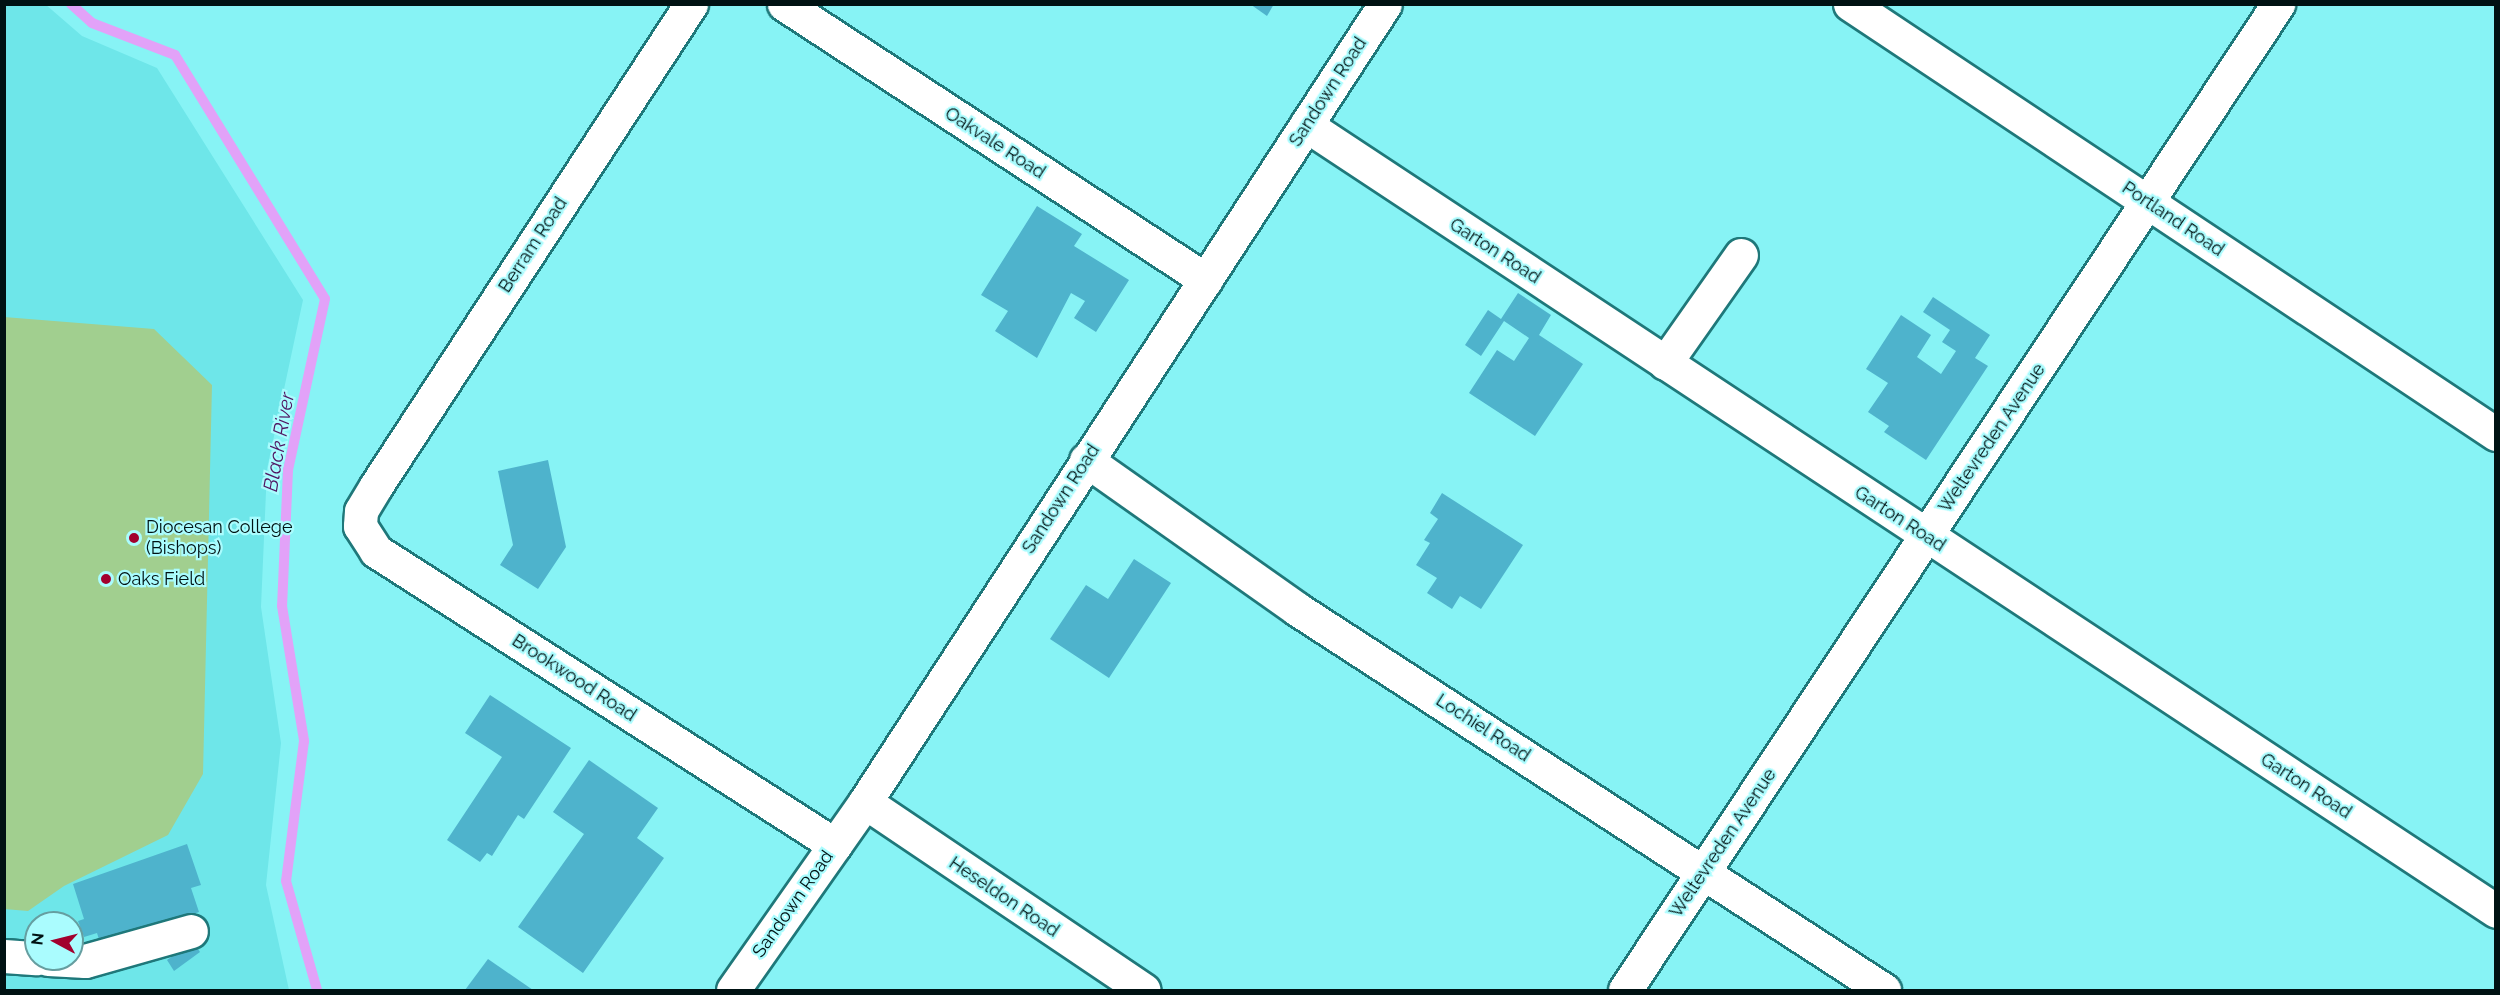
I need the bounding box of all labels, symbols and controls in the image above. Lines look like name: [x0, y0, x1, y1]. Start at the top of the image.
street label: Sandown Road: [1285, 33, 1371, 151]
street label: Oakvale Road: [941, 103, 1049, 183]
street label: Portland Road: [2118, 177, 2228, 261]
street label: Berram Road: [494, 193, 572, 297]
street label: Garton Road: [1446, 214, 1544, 288]
street label: Weltevreden Avenue: [1934, 359, 2050, 517]
water label: Black River: [258, 391, 300, 493]
street label: Sandown Road: [1018, 440, 1104, 558]
street label: Garton Road: [1851, 482, 1949, 556]
place label: Diocesan College (Bishops): [146, 517, 293, 560]
marker: Diocesan College (Bishops): [127, 531, 141, 545]
place label: Oaks Field: [118, 568, 205, 590]
marker: Oaks Field: [99, 572, 113, 586]
street label: Brookwood Road: [508, 630, 640, 726]
street label: Lochiel Road: [1432, 689, 1534, 767]
street label: Garton Road: [2257, 749, 2355, 823]
street label: Weltevreden Avenue: [1665, 764, 1781, 922]
street label: Sandown Road: [748, 846, 838, 962]
street label: Heseldon Road: [945, 852, 1063, 942]
north arrow: [24, 911, 84, 971]
text: N: [27, 932, 48, 946]

